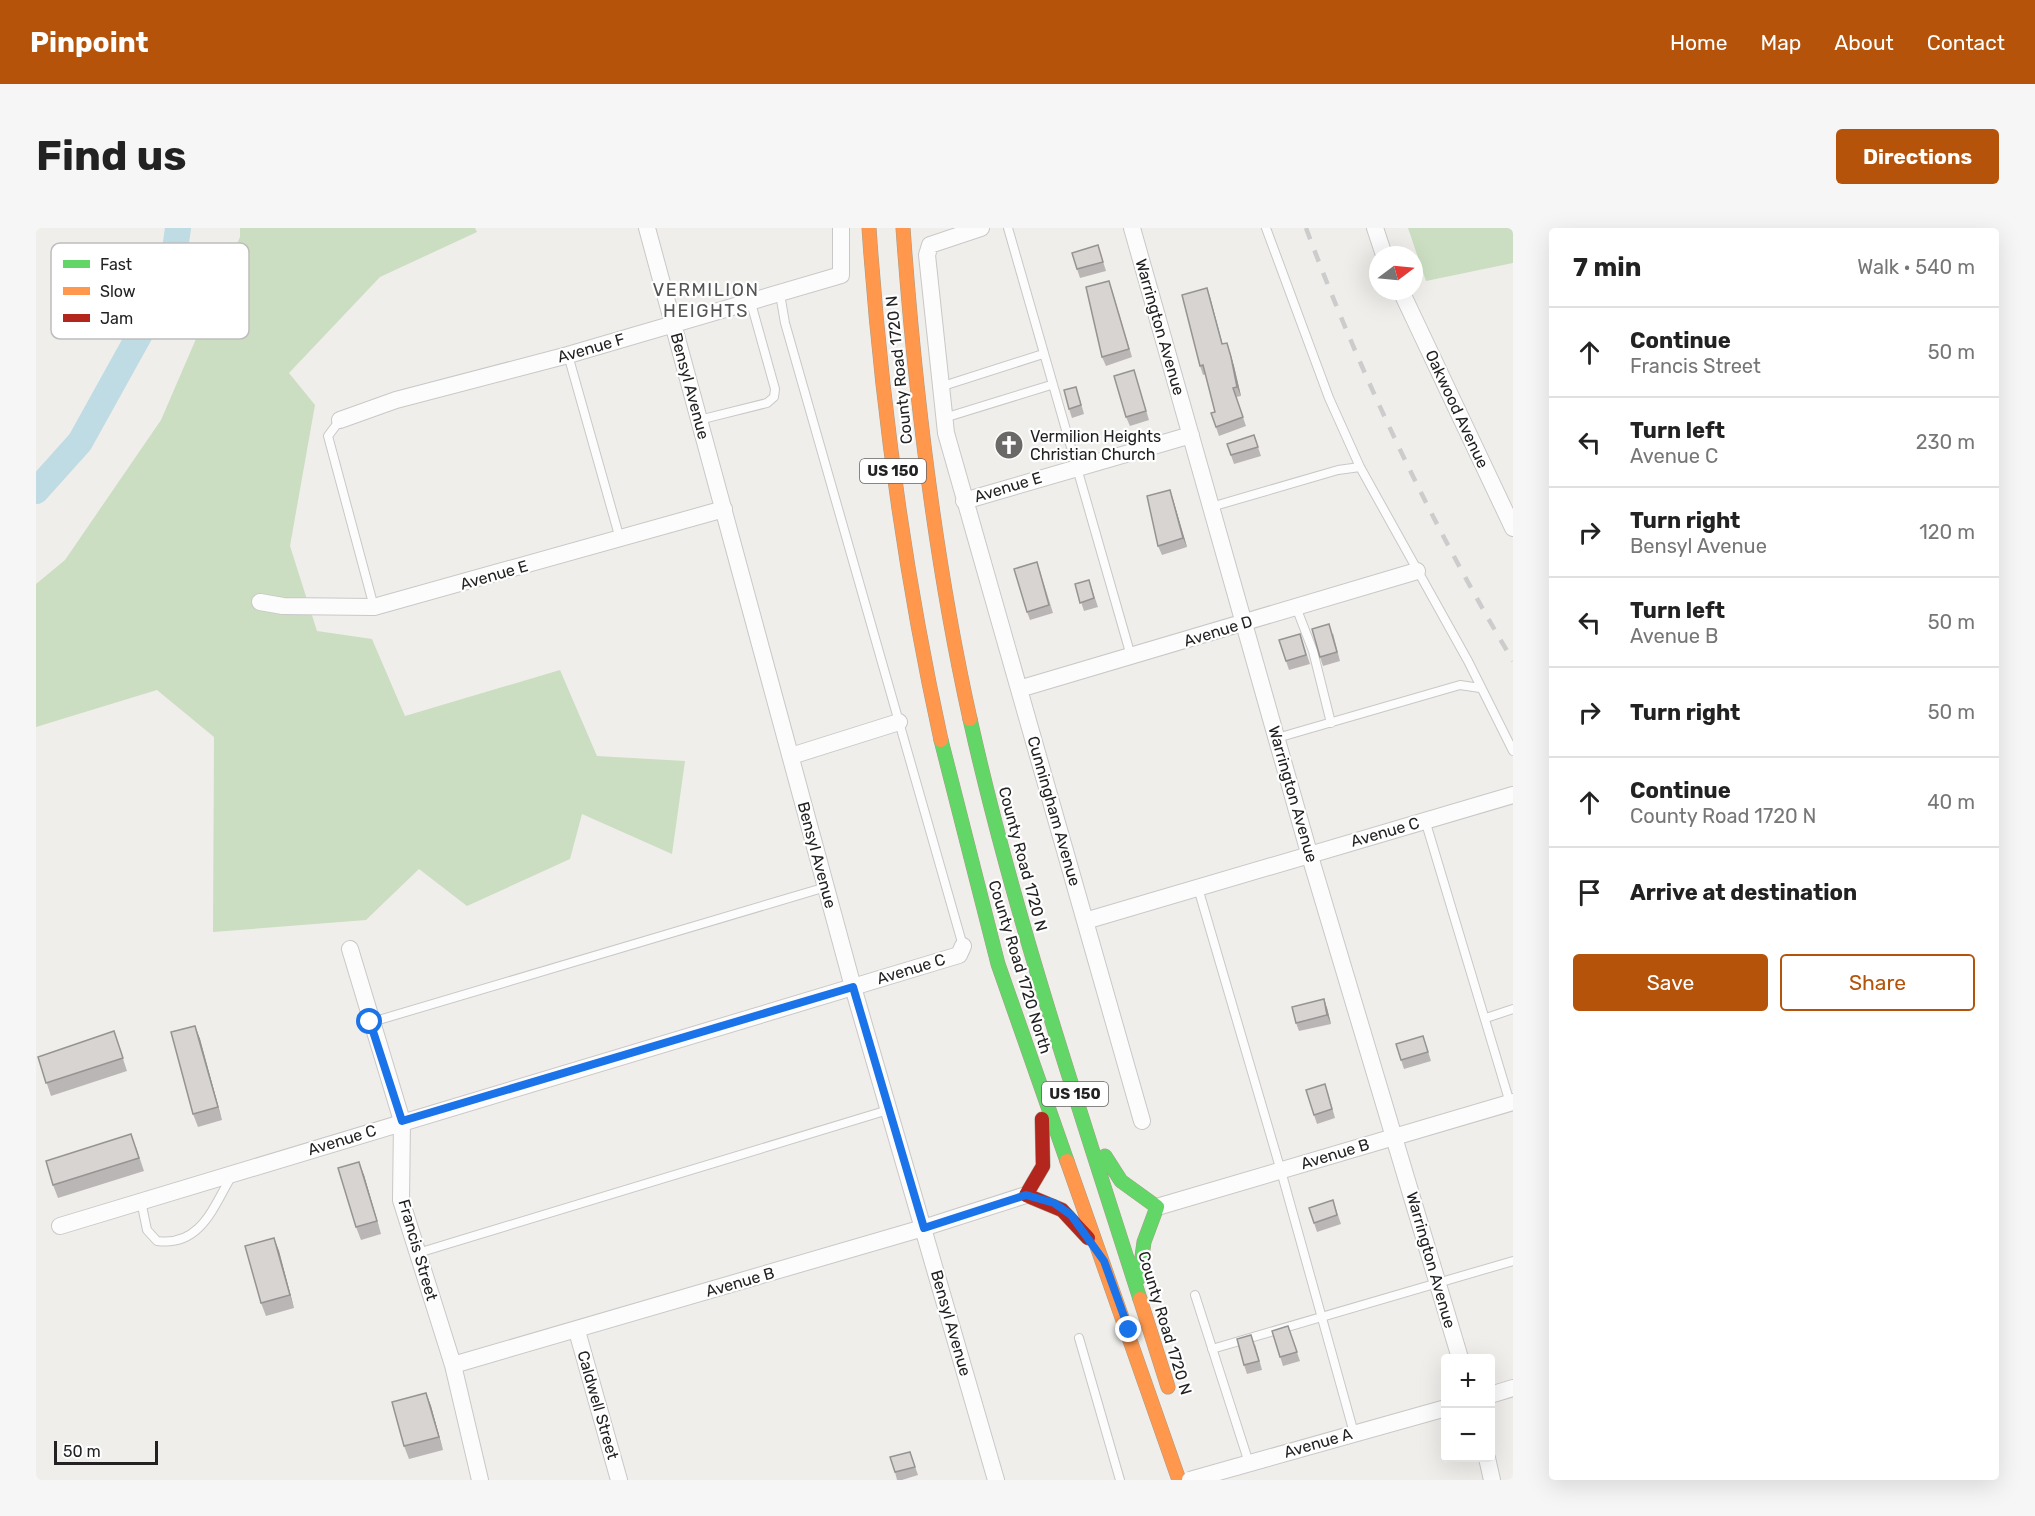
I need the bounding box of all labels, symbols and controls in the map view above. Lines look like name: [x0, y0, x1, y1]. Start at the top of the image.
text: Pinpoint: [30, 26, 149, 59]
text: Home: [1670, 30, 1727, 55]
text: Map: [1760, 30, 1801, 55]
text: About: [1834, 30, 1894, 55]
text: Contact: [1927, 30, 2005, 55]
button: Directions: [1836, 129, 1999, 184]
text: Find us: [36, 131, 187, 181]
legend: [51, 243, 249, 339]
north arrow: [1369, 246, 1423, 300]
text: 7 min: [1573, 252, 1641, 283]
text: Fast: [100, 255, 132, 274]
text: Walk · 540 m: [1857, 255, 1975, 279]
street label: Warrington Avenue: [1131, 256, 1189, 398]
district label: VERMILION HEIGHTS: [653, 279, 759, 322]
text: Slow: [100, 282, 136, 301]
street label: County Road 1720 N: [882, 295, 916, 445]
text: Jam: [100, 309, 133, 328]
text: Continue: [1630, 327, 1731, 354]
street label: Avenue F: [555, 329, 627, 367]
street label: Bensyl Avenue: [667, 331, 713, 441]
icon: ahead: [1573, 336, 1606, 369]
text: 50 m: [1928, 340, 1975, 364]
street label: Oakwood Avenue: [1421, 347, 1493, 471]
text: Francis Street: [1630, 354, 1761, 378]
text: Turn left: [1630, 417, 1725, 444]
icon: left: [1573, 426, 1606, 459]
place label: Vermilion Heights Christian Church: [1030, 427, 1161, 464]
church icon: Vermilion Heights Christian Church: [993, 429, 1025, 461]
text: 230 m: [1916, 430, 1975, 454]
text: Avenue C: [1630, 444, 1718, 468]
road number: US 150: [860, 459, 926, 483]
street label: Avenue E: [972, 468, 1044, 506]
text: Turn right: [1630, 507, 1740, 534]
icon: right: [1573, 516, 1606, 549]
text: 120 m: [1919, 520, 1975, 544]
text: Bensyl Avenue: [1630, 534, 1767, 558]
street label: Avenue E: [458, 556, 530, 594]
text: Turn left: [1630, 597, 1725, 624]
icon: left: [1573, 606, 1606, 639]
text: 50 m: [1928, 610, 1975, 634]
street label: Avenue D: [1181, 612, 1255, 650]
text: Avenue B: [1630, 624, 1718, 648]
icon: right: [1573, 696, 1606, 729]
text: Turn right: [1630, 699, 1740, 726]
text: 50 m: [1928, 700, 1975, 724]
street label: Warrington Avenue: [1264, 723, 1322, 865]
street label: Cunningham Avenue: [1023, 734, 1085, 888]
text: Continue: [1630, 777, 1731, 804]
street label: County Road 1720 N: [995, 785, 1051, 933]
icon: ahead: [1573, 786, 1606, 819]
text: 40 m: [1927, 790, 1975, 814]
street label: Bensyl Avenue: [794, 800, 840, 910]
text: County Road 1720 N: [1630, 804, 1816, 828]
street label: Avenue C: [1348, 813, 1422, 851]
icon: arrive: [1573, 876, 1606, 909]
street label: County Road 1720 North: [985, 878, 1055, 1056]
text: Arrive at destination: [1630, 879, 1857, 906]
street label: Avenue C: [874, 950, 948, 988]
button: Save: [1573, 954, 1768, 1011]
button: Share: [1780, 954, 1975, 1011]
route start: [356, 1008, 382, 1034]
road number: US 150: [1042, 1082, 1108, 1106]
street label: Avenue C: [305, 1121, 379, 1159]
street label: Avenue B: [1298, 1135, 1372, 1173]
street label: Warrington Avenue: [1402, 1189, 1460, 1331]
street label: Francis Street: [394, 1197, 442, 1303]
street label: County Road 1720 N: [1134, 1249, 1196, 1397]
street label: Avenue B: [703, 1263, 777, 1301]
street label: Bensyl Avenue: [927, 1268, 975, 1378]
route end: [1115, 1316, 1141, 1342]
street label: Caldwell Street: [573, 1348, 623, 1462]
map controls: [1441, 1354, 1495, 1462]
button: +: [1441, 1354, 1495, 1408]
button: −: [1441, 1408, 1495, 1462]
street label: Avenue A: [1282, 1424, 1355, 1462]
scale bar: [54, 1438, 158, 1466]
text: 50 m: [63, 1442, 101, 1461]

